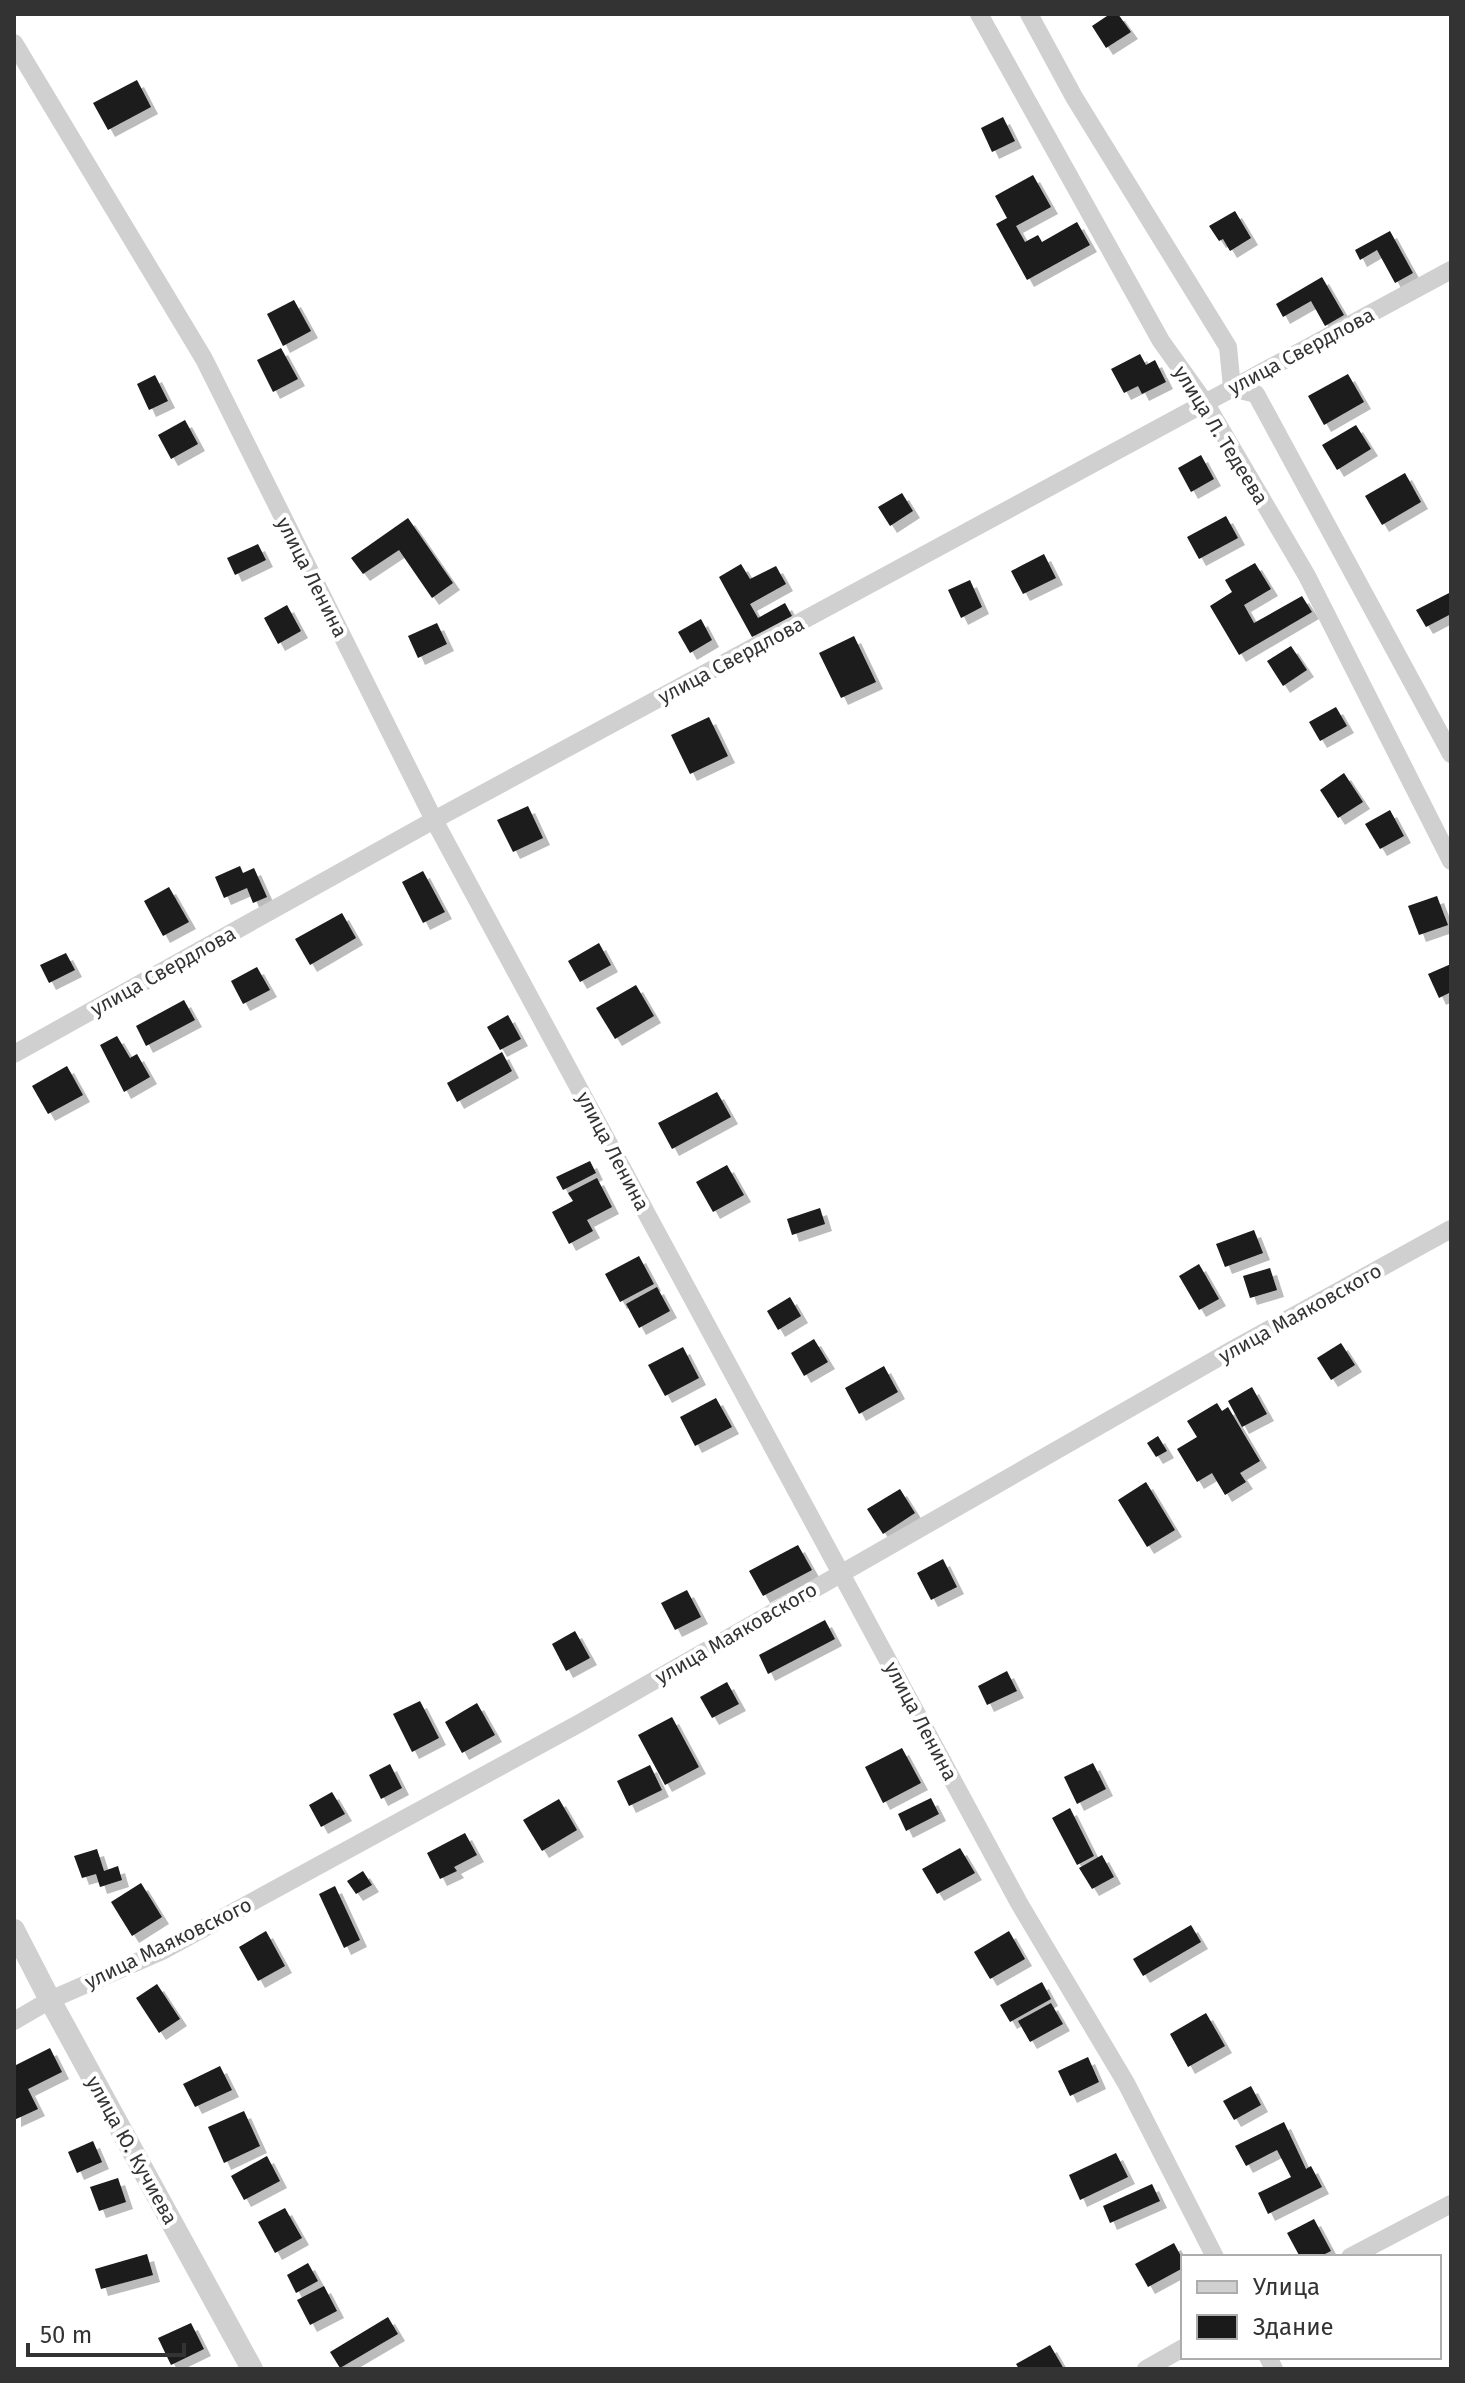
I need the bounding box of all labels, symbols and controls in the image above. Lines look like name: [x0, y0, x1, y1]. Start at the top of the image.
street label: улица Свердлова: [1224, 302, 1378, 400]
street label: улица Л. Тедеева: [1169, 361, 1273, 509]
street label: улица Ленина: [271, 513, 353, 641]
street label: улица Свердлова: [654, 611, 808, 709]
street label: улица Свердлова: [86, 921, 240, 1021]
street label: улица Ленина: [571, 1087, 655, 1215]
street label: улица Маяковского: [1214, 1258, 1386, 1368]
street label: улица Маяковского: [651, 1577, 821, 1689]
street label: улица Ленина: [879, 1657, 963, 1785]
street label: улица Маяковского: [81, 1892, 255, 1994]
street label: улица Ю. Кучиева: [81, 2072, 183, 2228]
legend: [1181, 2255, 1441, 2359]
text: Улица: [1253, 2273, 1320, 2301]
scale bar: [28, 2307, 184, 2357]
text: Здание: [1253, 2313, 1334, 2341]
text: 50 m: [40, 2321, 92, 2349]

